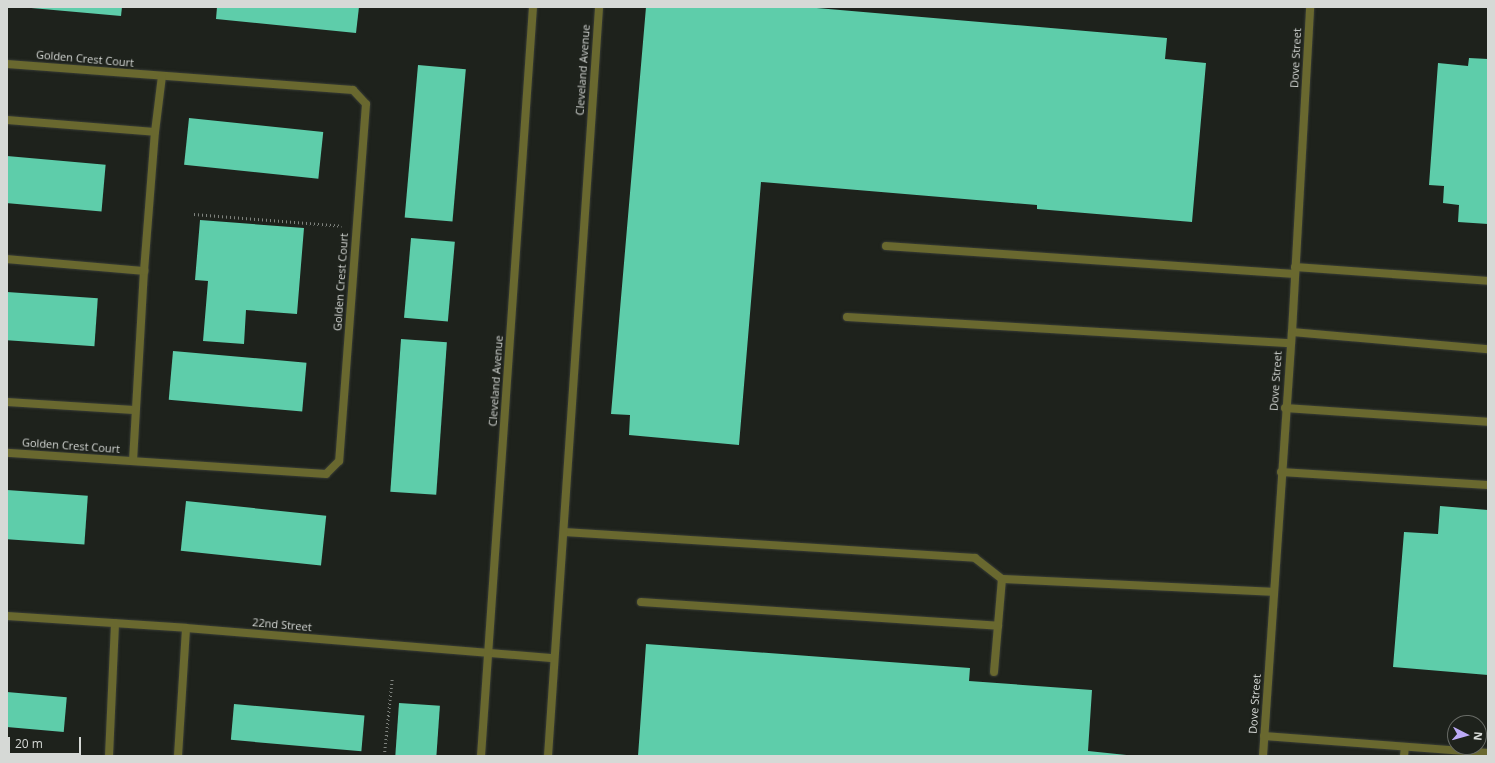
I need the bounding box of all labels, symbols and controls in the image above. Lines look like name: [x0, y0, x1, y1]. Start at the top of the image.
street label: Cleveland Avenue: [573, 24, 593, 116]
street label: Dove Street: [1288, 28, 1304, 88]
street label: Golden Crest Court: [35, 48, 135, 70]
street label: Golden Crest Court: [331, 233, 351, 331]
street label: Cleveland Avenue: [486, 335, 506, 427]
street label: Dove Street: [1267, 351, 1285, 411]
street label: Golden Crest Court: [22, 436, 120, 456]
street label: 22nd Street: [252, 616, 312, 634]
street label: Dove Street: [1246, 674, 1264, 734]
north arrow: [1447, 715, 1487, 755]
scale bar: [10, 729, 83, 755]
text: N: [1471, 731, 1486, 741]
text: 20 m: [15, 735, 43, 752]

